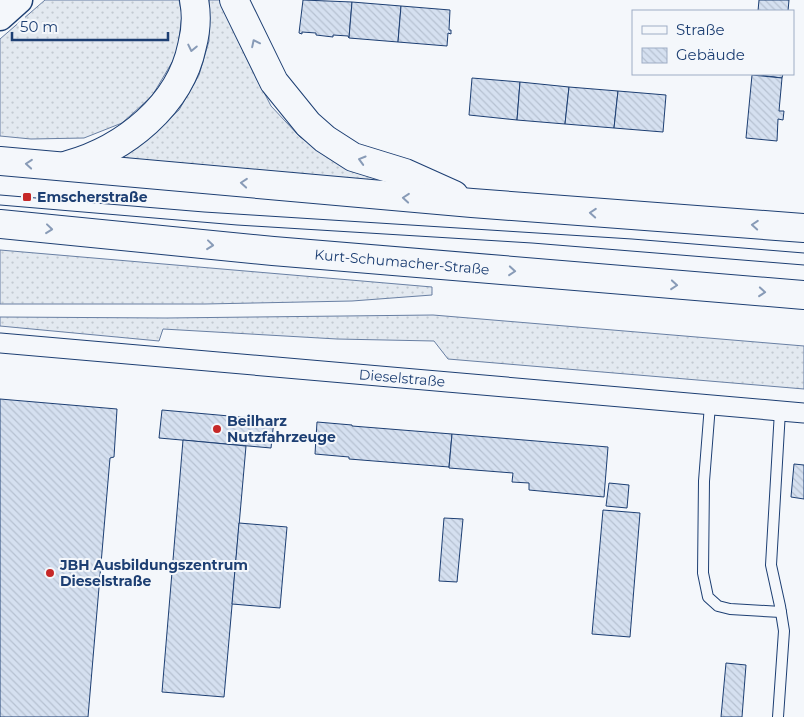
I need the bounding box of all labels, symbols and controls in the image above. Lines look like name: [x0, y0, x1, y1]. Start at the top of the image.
scale bar: [12, 10, 169, 42]
legend: [632, 10, 794, 75]
text: 50 m: [20, 17, 58, 36]
text: Straße: [676, 20, 725, 39]
one-way arrow: [251, 39, 261, 48]
one-way arrow: [187, 44, 198, 53]
text: Gebäude: [676, 45, 745, 64]
one-way arrow: [358, 155, 366, 165]
one-way arrow: [25, 159, 33, 170]
one-way arrow: [240, 178, 248, 189]
place label: Emscherstraße: [37, 188, 148, 206]
marker: Emscherstraße: [21, 191, 33, 203]
one-way arrow: [401, 192, 409, 203]
one-way arrow: [589, 207, 597, 218]
one-way arrow: [751, 219, 759, 230]
one-way arrow: [45, 223, 53, 234]
one-way arrow: [207, 239, 215, 250]
street label: Kurt-Schumacher-Straße: [314, 245, 490, 279]
one-way arrow: [508, 265, 516, 276]
one-way arrow: [670, 279, 678, 290]
one-way arrow: [759, 286, 767, 297]
street label: Dieselstraße: [358, 365, 446, 391]
place label: Beilharz Nutzfahrzeuge: [227, 412, 336, 446]
marker: Beilharz Nutzfahrzeuge: [211, 423, 223, 435]
place label: JBH Ausbildungszentrum Dieselstraße: [59, 556, 248, 590]
marker: JBH Ausbildungszentrum Dieselstraße: [44, 567, 56, 579]

